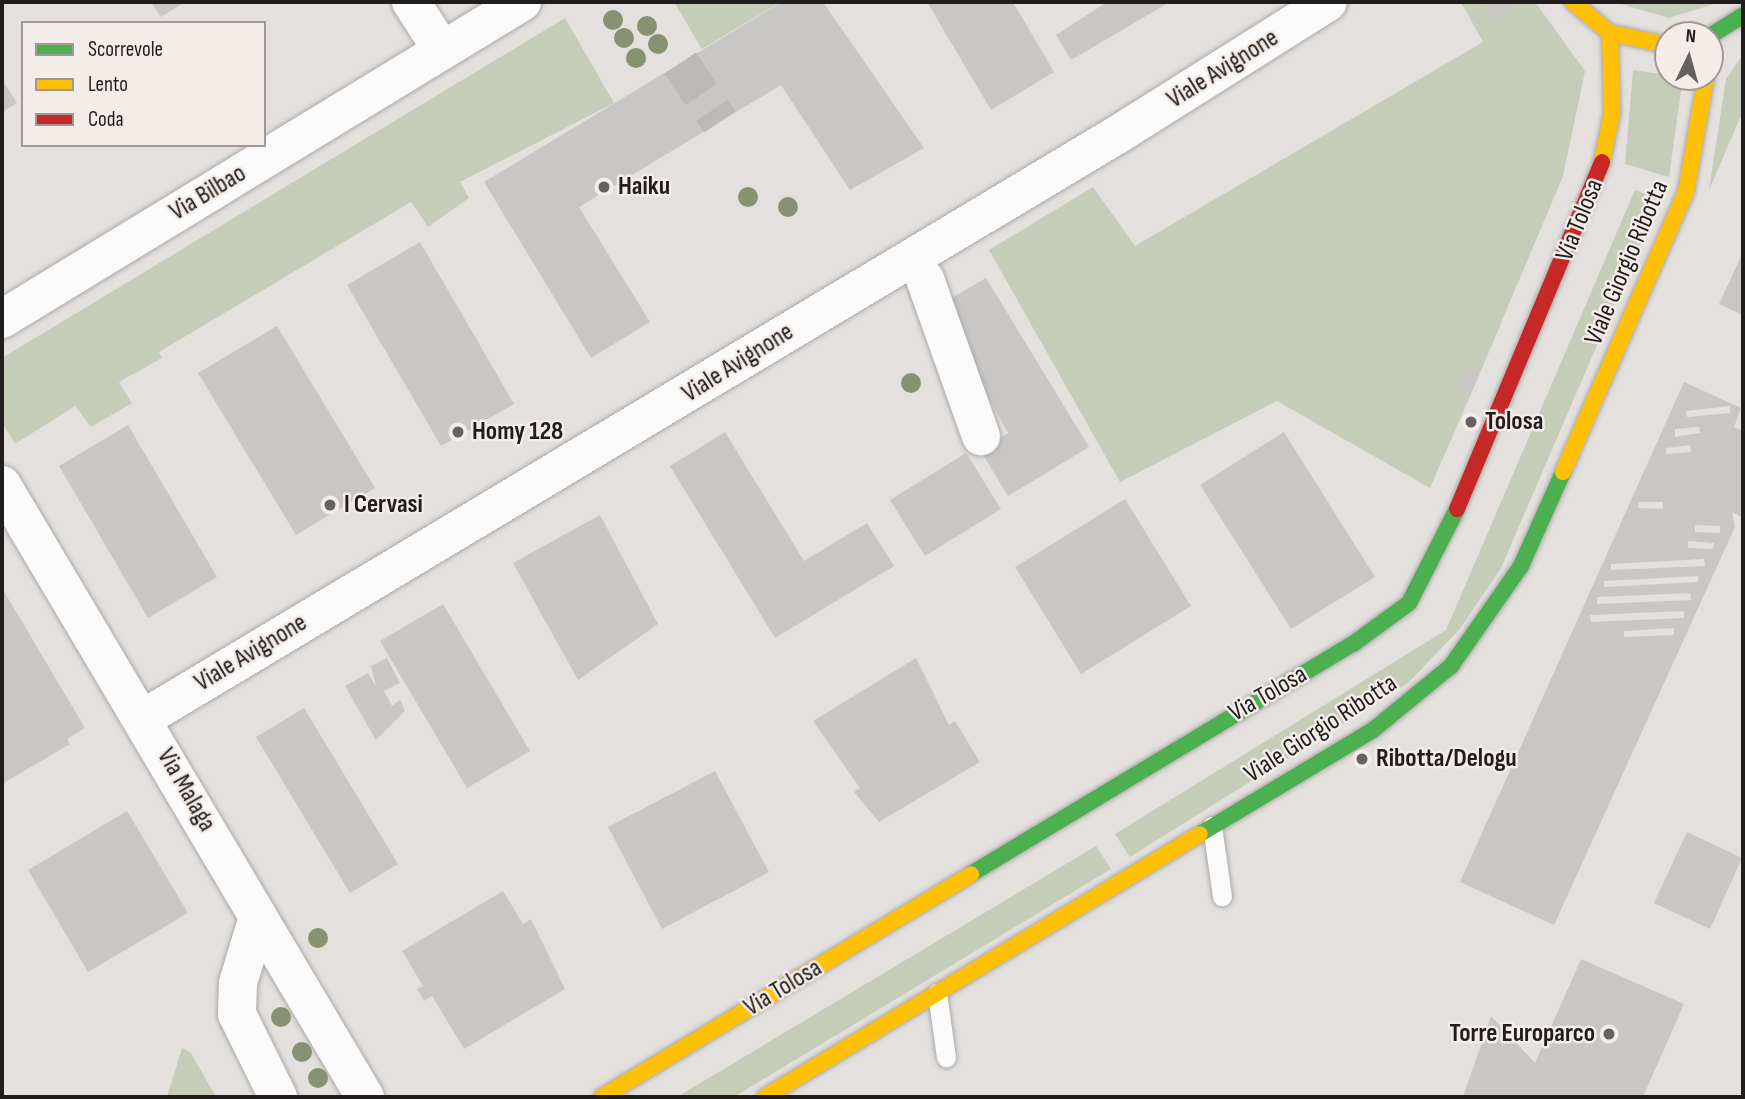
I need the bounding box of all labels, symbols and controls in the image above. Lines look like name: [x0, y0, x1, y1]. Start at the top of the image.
legend: [21, 21, 266, 147]
north arrow: [1654, 21, 1724, 91]
street label: Viale Avignone: [1161, 23, 1285, 115]
text: N: [1685, 25, 1697, 48]
text: Scorrevole: [88, 37, 163, 62]
text: Lento: [88, 72, 128, 97]
text: Coda: [88, 107, 124, 132]
street label: Via Bilbao: [164, 158, 252, 228]
place label: Haiku: [618, 171, 670, 203]
street label: Via Tolosa: [1550, 175, 1610, 265]
street label: Viale Giorgio Ribotta: [1578, 176, 1676, 350]
marker: Haiku: [596, 179, 612, 195]
street label: Viale Avignone: [676, 317, 800, 409]
place label: Tolosa: [1485, 406, 1543, 438]
marker: Tolosa: [1463, 414, 1479, 430]
place label: Homy 128: [472, 416, 563, 448]
marker: Homy 128: [450, 424, 466, 440]
place label: I Cervasi: [344, 489, 423, 521]
marker: I Cervasi: [322, 497, 338, 513]
street label: Viale Avignone: [189, 607, 313, 699]
street label: Via Tolosa: [1223, 659, 1313, 729]
street label: Viale Giorgio Ribotta: [1239, 668, 1403, 790]
street label: Via Malaga: [150, 743, 222, 837]
place label: Ribotta/Delogu: [1376, 743, 1517, 775]
marker: Ribotta/Delogu: [1354, 751, 1370, 767]
street label: Via Tolosa: [738, 953, 828, 1023]
place label: Torre Europarco: [1449, 1018, 1595, 1050]
marker: Torre Europarco: [1601, 1026, 1617, 1042]

